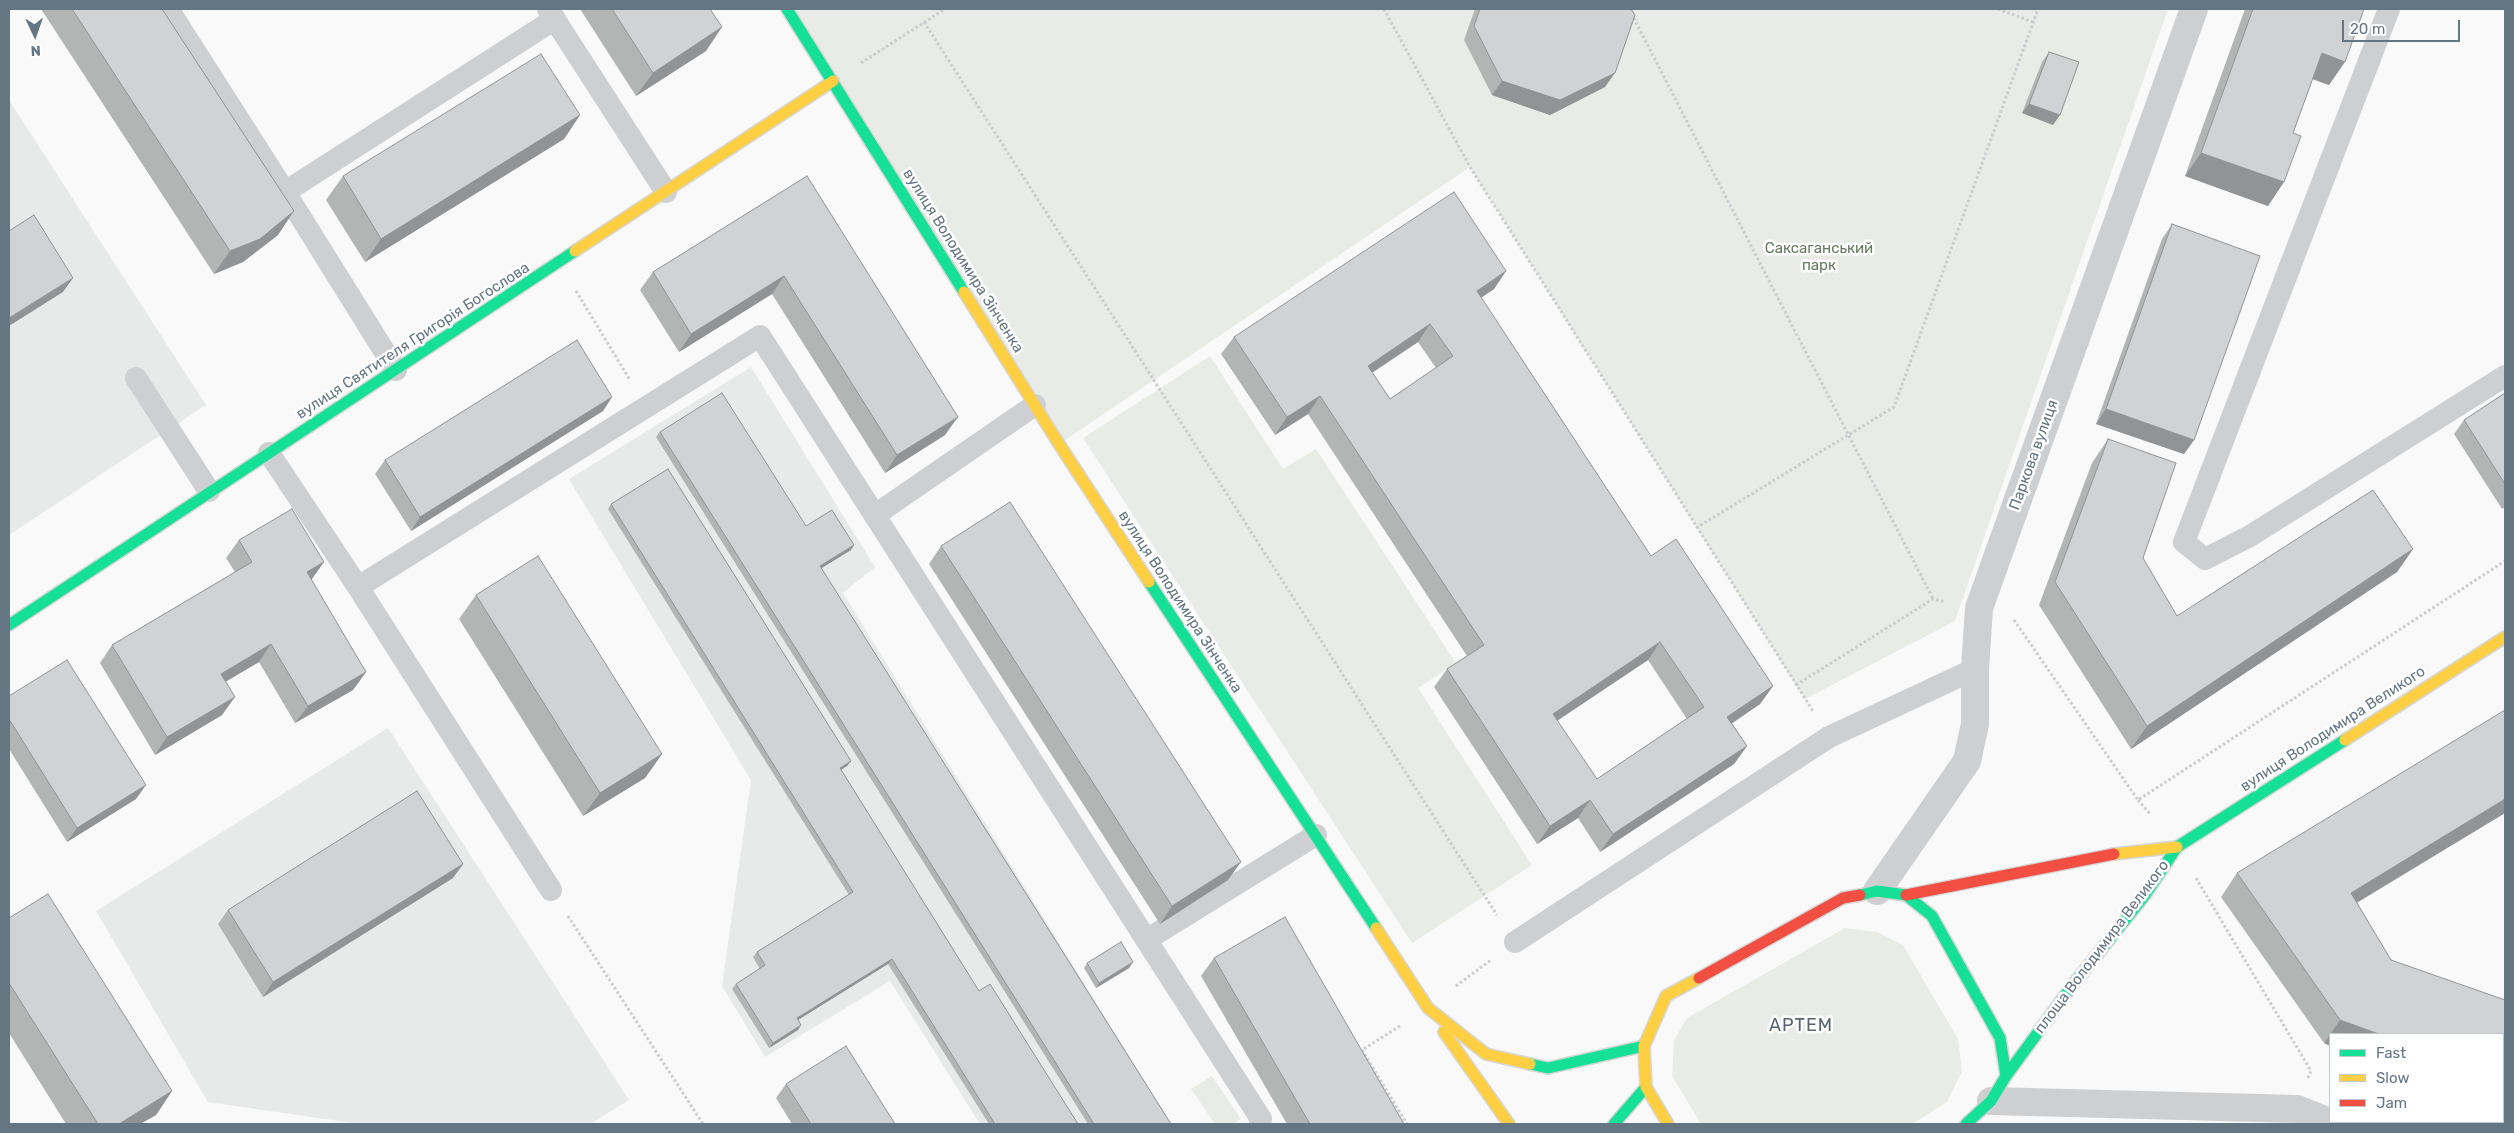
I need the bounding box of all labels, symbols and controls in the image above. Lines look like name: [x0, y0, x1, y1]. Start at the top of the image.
north arrow: [10, 10, 60, 60]
scale bar: [2344, 10, 2462, 42]
text: 20 m: [2350, 20, 2385, 38]
text: N: [30, 42, 41, 59]
street label: вулиця Володимира Зінченка: [899, 166, 1027, 356]
park label: Саксаганський парк: [1765, 240, 1873, 275]
street label: вулиця Святителя Григорія Богослова: [293, 259, 533, 423]
street label: Паркова вулиця: [2006, 397, 2062, 513]
street label: вулиця Володимира Зінченка: [1114, 508, 1246, 696]
street label: вулиця Володимира Великого: [2237, 662, 2429, 796]
street label: площа Володимира Великого: [2031, 857, 2173, 1037]
district label: АРТЕМ: [1768, 1015, 1834, 1037]
legend: [2329, 1033, 2504, 1123]
text: Fast: [2376, 1044, 2406, 1062]
text: Slow: [2376, 1069, 2409, 1087]
text: Jam: [2376, 1094, 2407, 1112]

